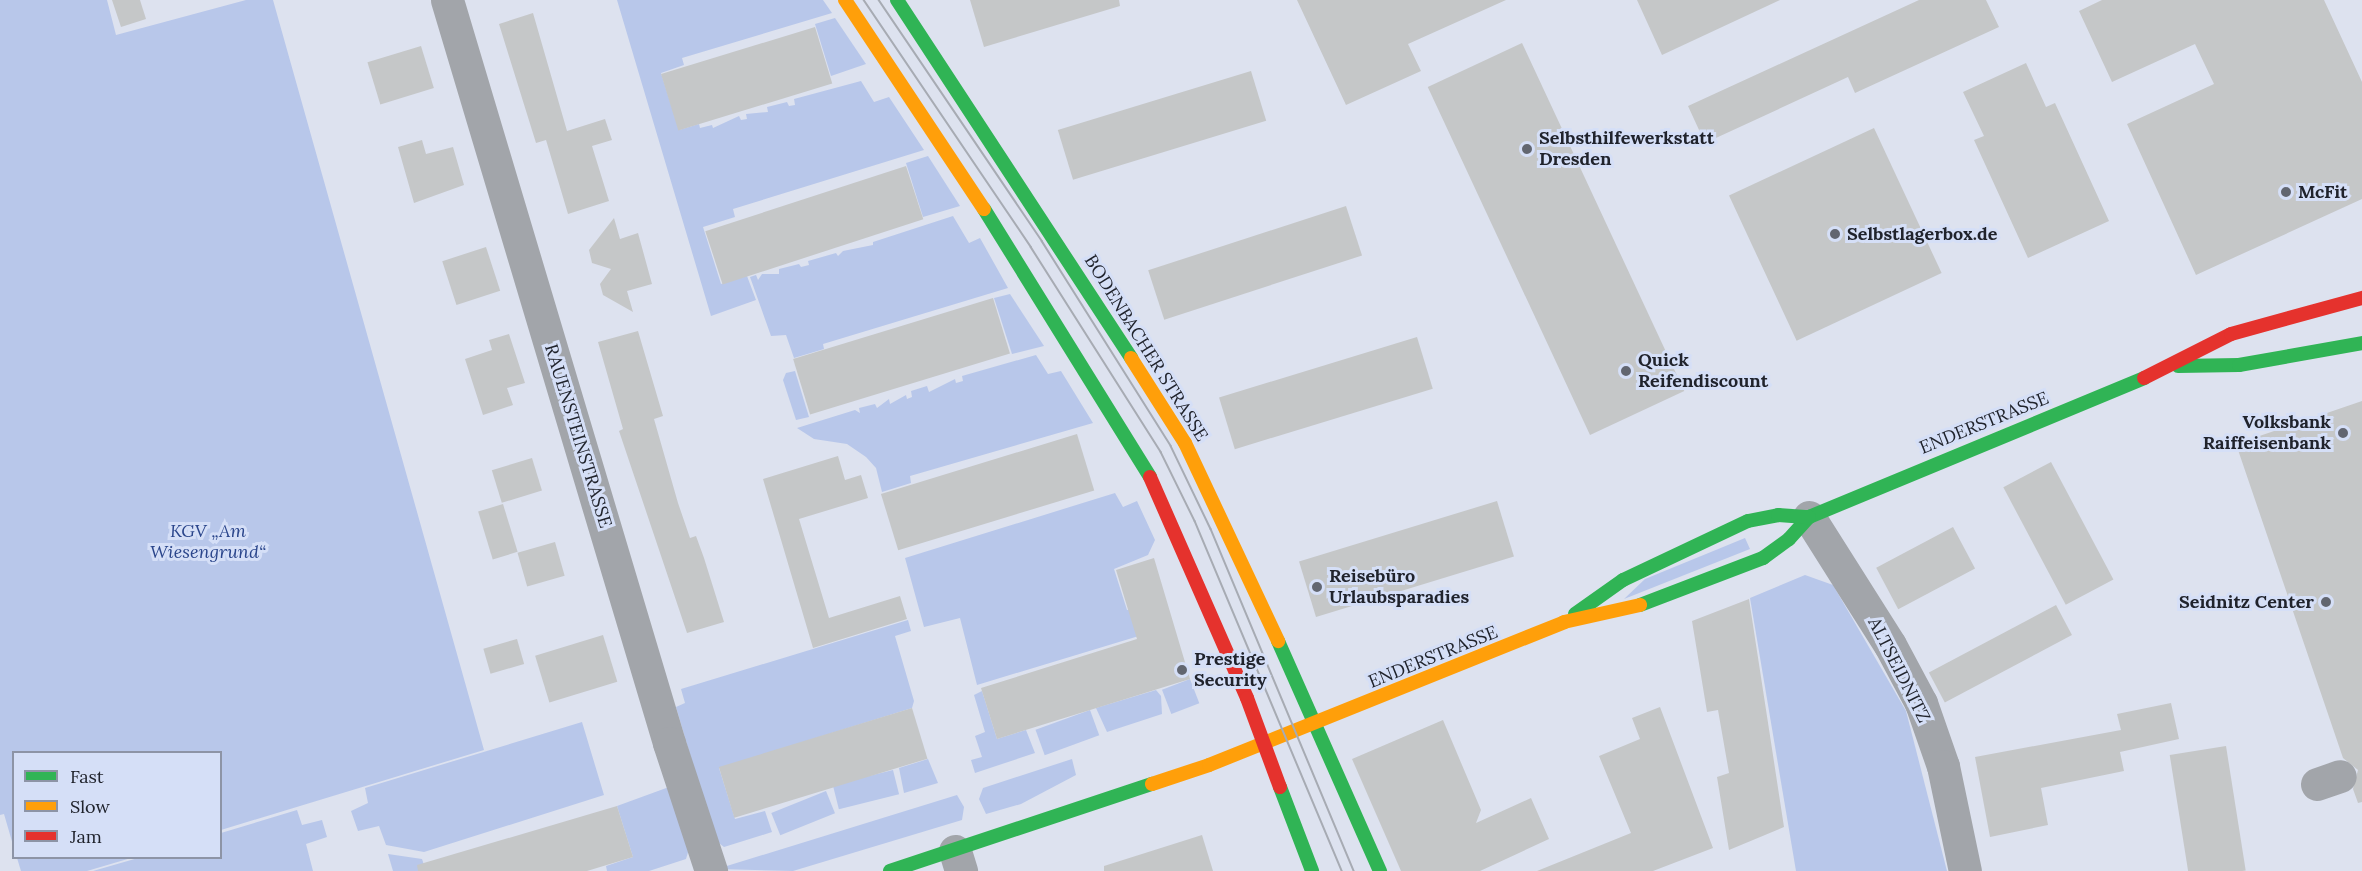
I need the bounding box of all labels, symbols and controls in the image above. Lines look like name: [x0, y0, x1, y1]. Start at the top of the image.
place label: Selbsthilfewerkstatt Dresden: [1539, 128, 1714, 170]
marker: Selbsthilfewerkstatt Dresden: [1520, 142, 1534, 156]
place label: McFit: [2298, 181, 2347, 203]
marker: McFit: [2279, 185, 2293, 199]
place label: Selbstlagerbox.de: [1847, 223, 1997, 245]
marker: Selbstlagerbox.de: [1828, 227, 1842, 241]
street label: BODENBACHER STRASSE: [1080, 251, 1212, 445]
street label: RAUENSTEINSTRASSE: [540, 342, 616, 530]
place label: Quick Reifendiscount: [1638, 350, 1768, 392]
marker: Quick Reifendiscount: [1619, 364, 1633, 378]
street label: ENDERSTRASSE: [1916, 387, 2052, 459]
place label: Volksbank Raiffeisenbank: [2203, 412, 2331, 454]
marker: Volksbank Raiffeisenbank: [2336, 426, 2350, 440]
park label: KGV „Am Wiesengrund“: [150, 521, 266, 564]
place label: Reisebüro Urlaubsparadies: [1329, 566, 1469, 608]
marker: Reisebüro Urlaubsparadies: [1310, 580, 1324, 594]
place label: Seidnitz Center: [2179, 591, 2314, 613]
marker: Seidnitz Center: [2319, 595, 2333, 609]
street label: ALTSEIDNITZ: [1863, 614, 1935, 726]
street label: ENDERSTRASSE: [1365, 621, 1501, 693]
place label: Prestige Security: [1194, 649, 1267, 692]
marker: Prestige Security: [1175, 663, 1189, 677]
legend: [12, 751, 222, 859]
text: Fast: [70, 765, 104, 788]
text: Slow: [70, 795, 110, 818]
text: Jam: [70, 825, 102, 848]

